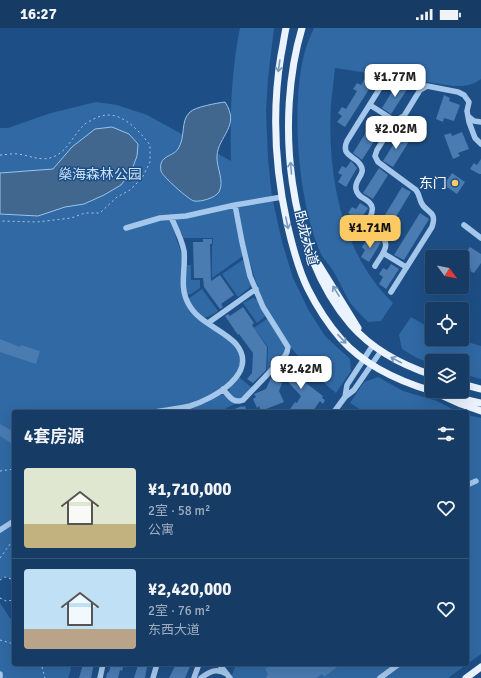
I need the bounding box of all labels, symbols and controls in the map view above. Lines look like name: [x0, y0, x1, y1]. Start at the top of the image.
text: 16:27: [20, 5, 57, 23]
one-way arrow: [275, 59, 283, 72]
pin: ¥1.77M: [362, 64, 428, 98]
text: ¥1.77M: [374, 69, 416, 85]
pin: ¥2.02M: [363, 116, 429, 150]
text: ¥2.02M: [375, 121, 417, 137]
one-way arrow: [287, 162, 295, 175]
park label: 燊海森林公园: [58, 166, 142, 183]
place label: 东门: [419, 175, 447, 192]
marker: 东门: [450, 178, 460, 188]
street label: 卧龙大道: [291, 209, 321, 267]
pin: ¥1.71M: [337, 215, 403, 249]
one-way arrow: [284, 217, 292, 230]
text: ¥1.71M: [349, 220, 391, 236]
north arrow: [425, 250, 469, 294]
map controls: [425, 250, 469, 398]
one-way arrow: [332, 286, 340, 297]
button: locate: [425, 302, 469, 346]
one-way arrow: [337, 334, 347, 344]
button: layers: [425, 354, 469, 398]
one-way arrow: [390, 355, 402, 363]
pin: ¥2.42M: [268, 356, 334, 390]
text: ¥2.42M: [280, 361, 322, 377]
icon: filters: [435, 423, 457, 445]
text: 4套房源: [24, 426, 84, 447]
text: ¥1,710,000: [148, 479, 231, 500]
icon: home: [56, 484, 104, 532]
icon: heart: [435, 497, 457, 519]
text: 2室 · 58 m²: [148, 503, 210, 519]
text: 公寓: [148, 522, 174, 538]
text: ¥2,420,000: [148, 579, 231, 600]
icon: home: [56, 585, 104, 633]
icon: heart: [435, 598, 457, 620]
text: 2室 · 76 m²: [148, 603, 210, 619]
text: 东西大道: [148, 622, 200, 638]

